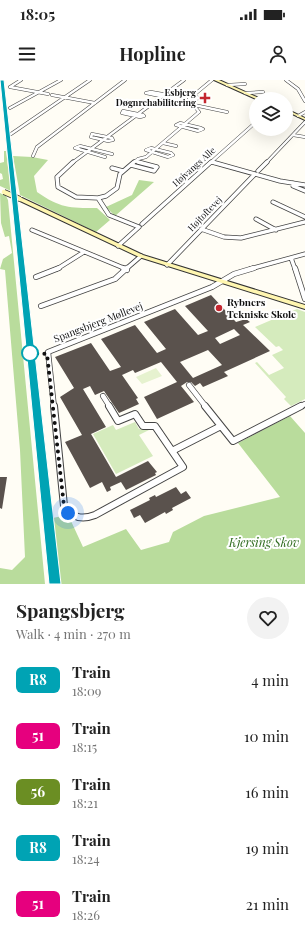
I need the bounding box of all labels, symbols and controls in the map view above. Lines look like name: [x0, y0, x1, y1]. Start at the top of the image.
text: 18:05: [20, 4, 55, 24]
text: Hopline: [119, 42, 186, 66]
icon: menu: [16, 43, 38, 65]
icon: person: [267, 43, 289, 65]
place label: Esbjerg Døgnrehabilitering: [116, 86, 196, 108]
marker: Esbjerg Døgnrehabilitering: [199, 92, 211, 104]
map controls: [249, 92, 293, 136]
button: layers: [249, 92, 293, 136]
street label: Højvangs Alle: [169, 143, 218, 189]
street label: Højtoftevej: [185, 193, 224, 233]
place label: Rybners Tekniske Skole: [227, 295, 296, 321]
street label: Spangsbjerg Møllevej: [51, 299, 145, 345]
marker: Rybners Tekniske Skole: [214, 303, 224, 313]
unlabelled marker: [21, 344, 39, 362]
your location: [58, 503, 78, 523]
park label: Kjersing Skov: [228, 534, 300, 550]
text: Spangsbjerg: [16, 597, 125, 623]
button: heart: [247, 597, 289, 639]
text: Walk · 4 min · 270 m: [16, 625, 131, 642]
text: Train: [72, 662, 111, 682]
text: R8: [29, 670, 47, 689]
text: 4 min: [251, 670, 289, 690]
text: 18:09: [72, 682, 101, 699]
text: Train: [72, 718, 111, 738]
text: 51: [32, 726, 44, 745]
text: 10 min: [244, 726, 289, 746]
text: 18:15: [72, 738, 97, 755]
text: Train: [72, 774, 111, 794]
text: 56: [31, 782, 45, 801]
text: 16 min: [245, 782, 289, 802]
text: 18:21: [72, 794, 98, 811]
text: Train: [72, 830, 111, 850]
text: R8: [29, 838, 47, 857]
text: 19 min: [245, 838, 289, 858]
text: 18:24: [72, 850, 100, 867]
text: Train: [72, 886, 111, 906]
text: 51: [32, 894, 44, 913]
text: 21 min: [246, 894, 289, 914]
text: 18:26: [72, 906, 100, 923]

